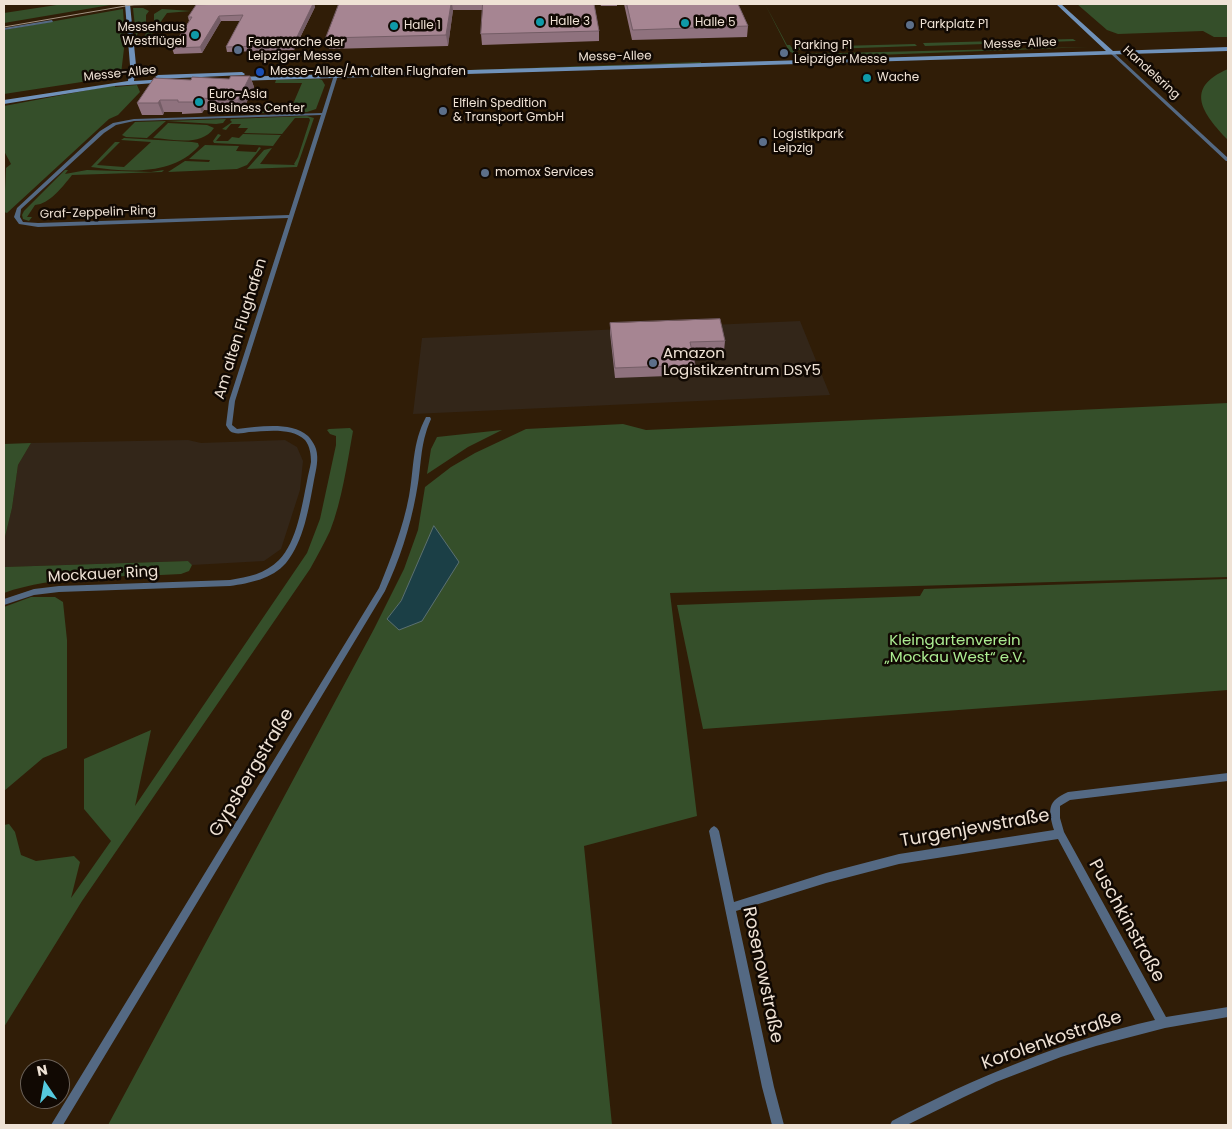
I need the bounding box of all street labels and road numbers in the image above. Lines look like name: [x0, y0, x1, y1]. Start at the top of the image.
street label: Messe-Allee: [983, 36, 1057, 52]
street label: Handelsring: [1119, 44, 1183, 102]
street label: Messe-Allee: [578, 49, 652, 65]
street label: Messe-Allee: [83, 63, 157, 85]
street label: Graf-Zeppelin-Ring: [40, 204, 156, 222]
street label: Am alten Flughafen: [211, 256, 271, 402]
street label: Mockauer Ring: [47, 563, 159, 587]
street label: Gypsbergstraße: [205, 705, 299, 841]
street label: Turgenjewstraße: [899, 805, 1051, 853]
street label: Puschkinstraße: [1083, 856, 1169, 986]
street label: Rosenowstraße: [737, 905, 787, 1045]
street label: Korolenkostraße: [979, 1007, 1125, 1075]

